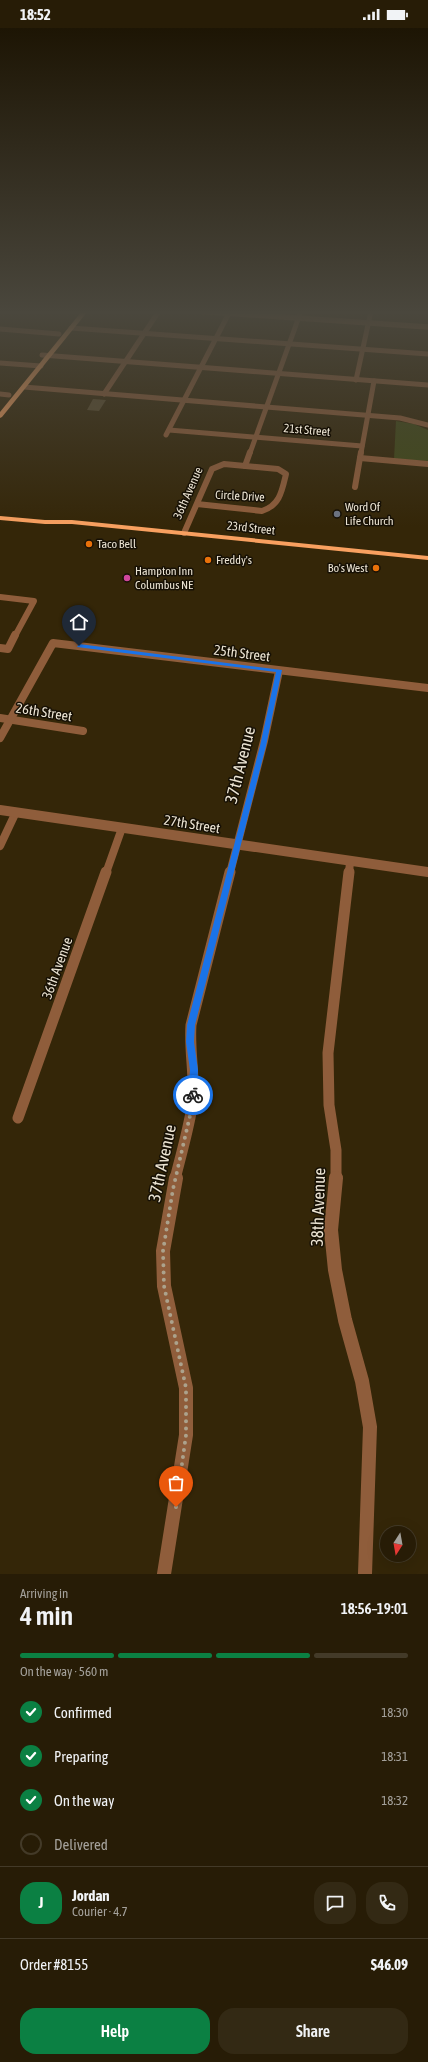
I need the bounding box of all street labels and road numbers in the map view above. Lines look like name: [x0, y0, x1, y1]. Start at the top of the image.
street label: 21st Street: [283, 421, 332, 439]
street label: 36th Avenue: [170, 465, 206, 521]
street label: Circle Drive: [215, 488, 265, 504]
street label: 23rd Street: [226, 519, 276, 538]
street label: 25th Street: [213, 642, 271, 664]
street label: 26th Street: [15, 700, 73, 724]
street label: 37th Avenue: [221, 724, 259, 806]
street label: 27th Street: [163, 812, 221, 836]
street label: 36th Avenue: [38, 935, 76, 1001]
street label: 37th Avenue: [144, 1122, 180, 1203]
street label: 38th Avenue: [307, 1167, 329, 1247]

